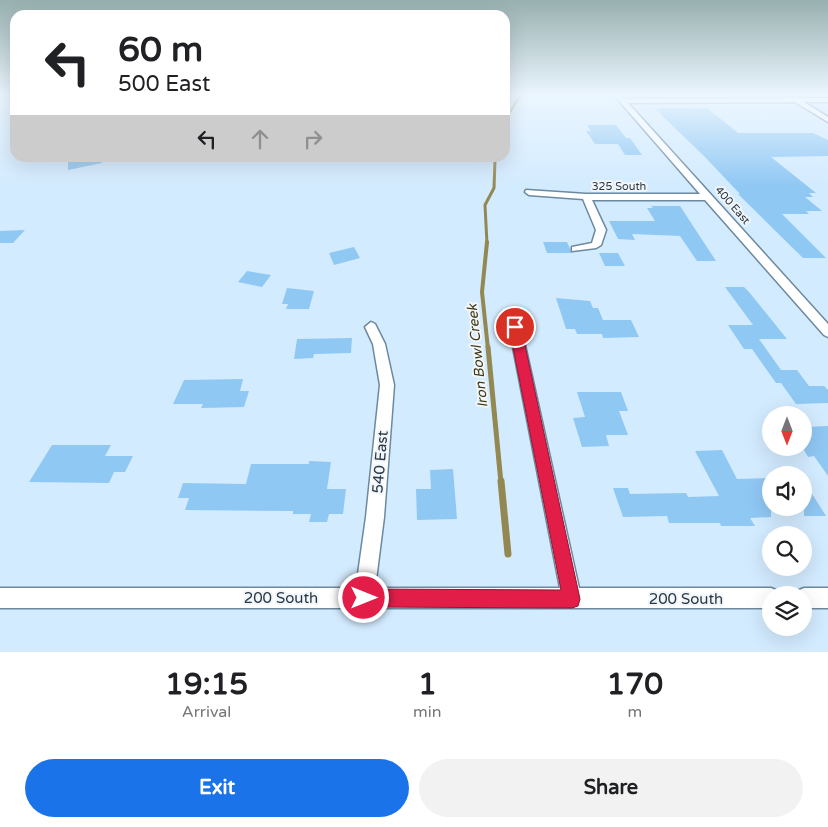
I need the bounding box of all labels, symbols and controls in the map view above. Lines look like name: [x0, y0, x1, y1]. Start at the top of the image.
text: 60 m: [118, 29, 203, 71]
icon: left: [35, 30, 100, 95]
text: 500 East: [118, 71, 210, 97]
icon: left: [193, 125, 221, 153]
icon: ahead: [246, 125, 274, 153]
icon: right: [299, 125, 327, 153]
street label: 325 South: [592, 180, 646, 193]
street label: 400 East: [713, 184, 753, 227]
water label: Iron Bowl Creek: [463, 302, 491, 409]
pin: [494, 306, 536, 348]
icon: arrive: [501, 313, 529, 341]
north arrow: [762, 406, 812, 456]
map controls: [762, 406, 812, 636]
street label: 540 East: [368, 430, 392, 494]
button: sound: [762, 466, 812, 516]
button: search: [762, 526, 812, 576]
position arrow: [337, 571, 389, 623]
button: layers: [762, 586, 812, 636]
street label: 200 South: [244, 589, 318, 607]
street label: 200 South: [649, 590, 723, 608]
text: 19:15: [165, 666, 248, 703]
text: 1: [418, 666, 437, 703]
text: 170: [607, 666, 663, 703]
text: Arrival: [182, 702, 231, 722]
text: min: [413, 702, 442, 722]
text: m: [627, 702, 642, 722]
button: Exit: [25, 759, 409, 817]
button: Share: [419, 759, 803, 817]

